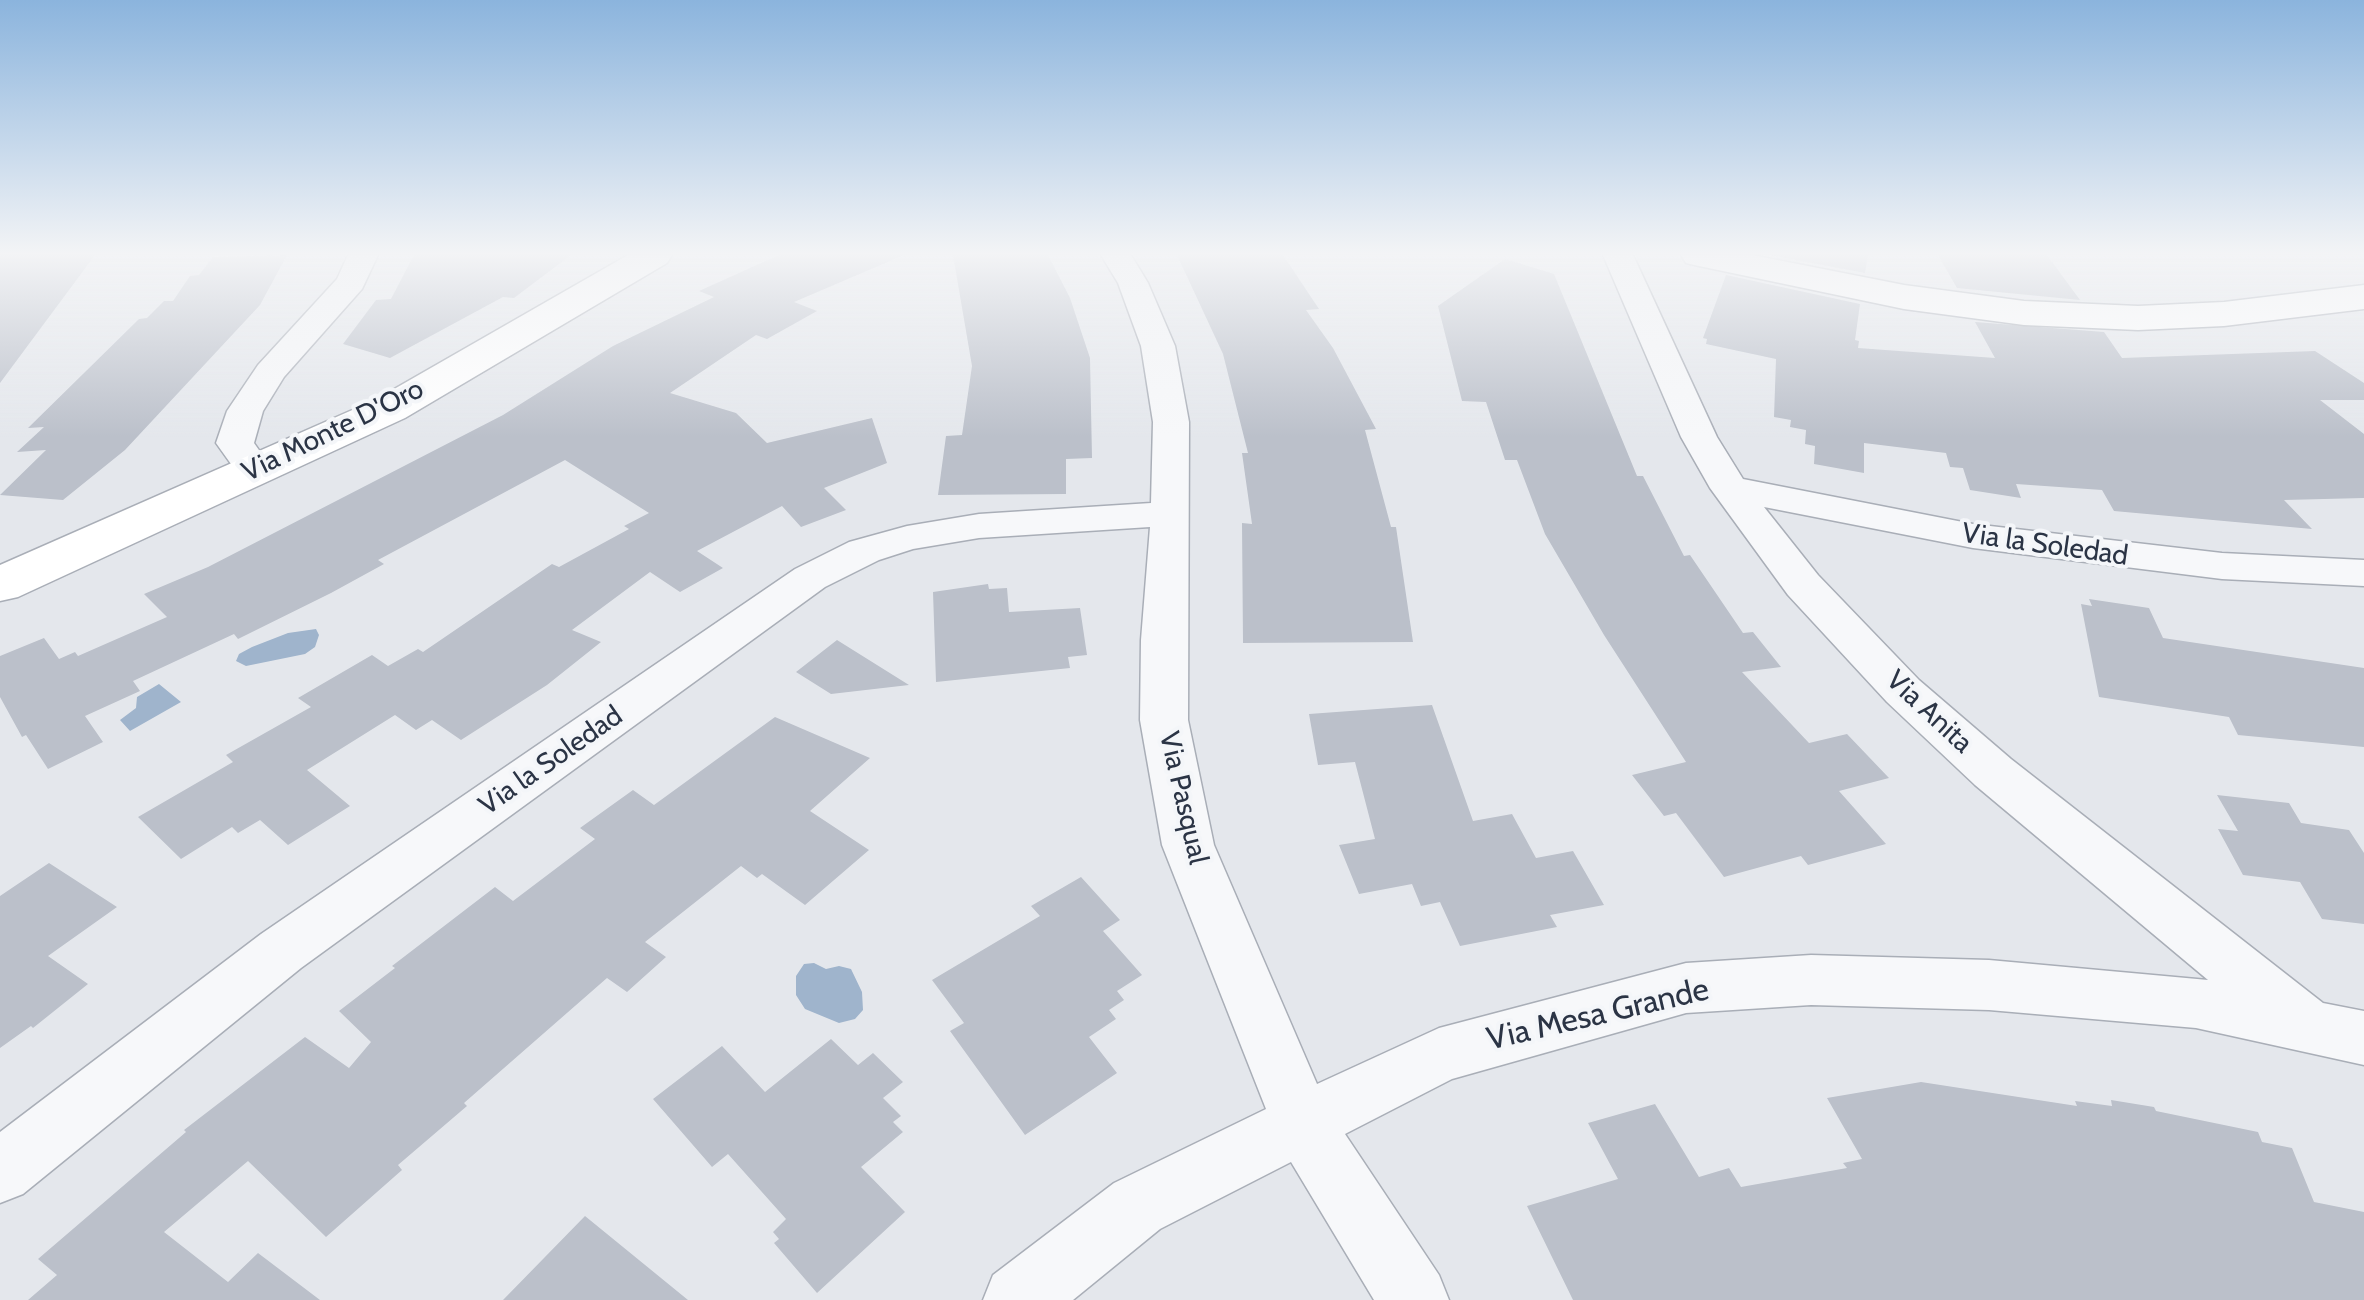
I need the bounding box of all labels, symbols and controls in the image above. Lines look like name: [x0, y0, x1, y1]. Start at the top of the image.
street label: Via Monte D'Oro: [237, 373, 429, 489]
street label: Via la Soledad: [1960, 517, 2130, 573]
street label: Via Anita: [1879, 664, 1979, 760]
street label: Via la Soledad: [473, 699, 629, 823]
street label: Via Pasqual: [1151, 728, 1215, 868]
street label: Via Mesa Grande: [1483, 971, 1713, 1059]

